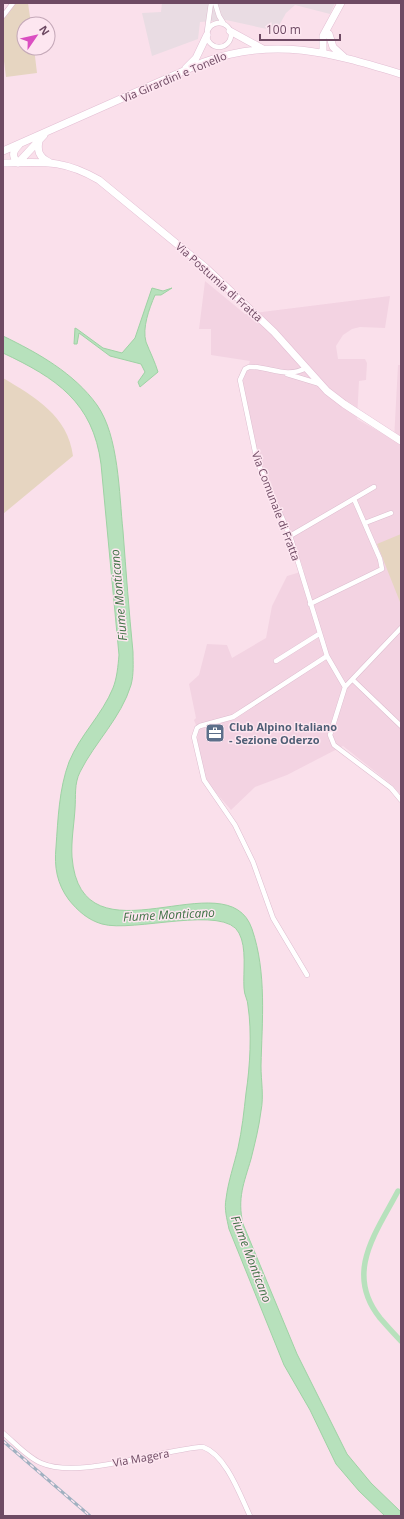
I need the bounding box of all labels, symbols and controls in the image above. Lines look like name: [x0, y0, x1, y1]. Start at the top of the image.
north arrow: [16, 16, 56, 56]
scale bar: [260, 16, 340, 42]
text: 100 m: [266, 21, 301, 38]
text: N: [36, 22, 53, 38]
street label: Via Girardini e Tonello: [119, 47, 229, 105]
street label: Via Postumia di Fratta: [173, 239, 266, 325]
street label: Via Comunale di Fratta: [249, 449, 304, 563]
water label: Fiume Monticano: [106, 548, 131, 642]
place label: Club Alpino Italiano - Sezione Oderzo: [229, 719, 337, 747]
office icon: Club Alpino Italiano - Sezione Oderzo: [204, 722, 226, 744]
water label: Fiume Monticano: [123, 904, 216, 925]
water label: Fiume Monticano: [227, 1213, 276, 1305]
street label: Via Magera: [112, 1445, 170, 1470]

